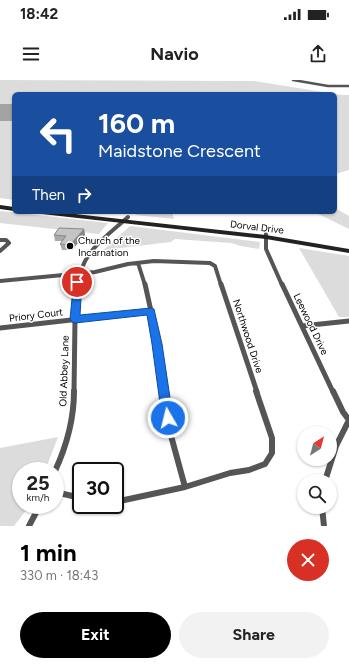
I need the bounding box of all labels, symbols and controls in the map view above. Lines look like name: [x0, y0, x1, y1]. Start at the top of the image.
text: 18:42: [20, 5, 58, 23]
icon: menu: [20, 43, 42, 65]
text: Navio: [150, 43, 199, 65]
icon: share: [307, 43, 329, 65]
text: 160 m: [98, 106, 175, 140]
icon: left: [32, 108, 84, 160]
text: Maidstone Crescent: [98, 140, 261, 162]
icon: right: [73, 184, 95, 206]
text: Then: [32, 186, 65, 204]
street label: Dorval Drive: [229, 217, 285, 237]
place label: Church of the Incarnation: [78, 234, 141, 259]
marker: Church of the Incarnation: [65, 241, 75, 251]
pin: [60, 265, 94, 299]
icon: arrive: [66, 271, 88, 293]
street label: Leewood Drive: [291, 291, 332, 357]
street label: Northwood Drive: [230, 297, 266, 375]
street label: Priory Court: [8, 305, 64, 325]
street label: Old Abbey Lane: [56, 335, 72, 407]
position arrow: [147, 397, 189, 439]
north arrow: [297, 426, 337, 466]
map controls: [297, 426, 337, 514]
speed limit sign: 30: [72, 462, 124, 514]
text: 25: [26, 471, 50, 495]
button: search: [297, 474, 337, 514]
text: km/h: [27, 491, 49, 504]
text: 1 min: [20, 538, 77, 567]
button: close: [287, 539, 329, 581]
text: 330 m · 18:43: [20, 568, 98, 583]
button: Exit: [20, 612, 171, 658]
button: Share: [179, 612, 329, 658]

